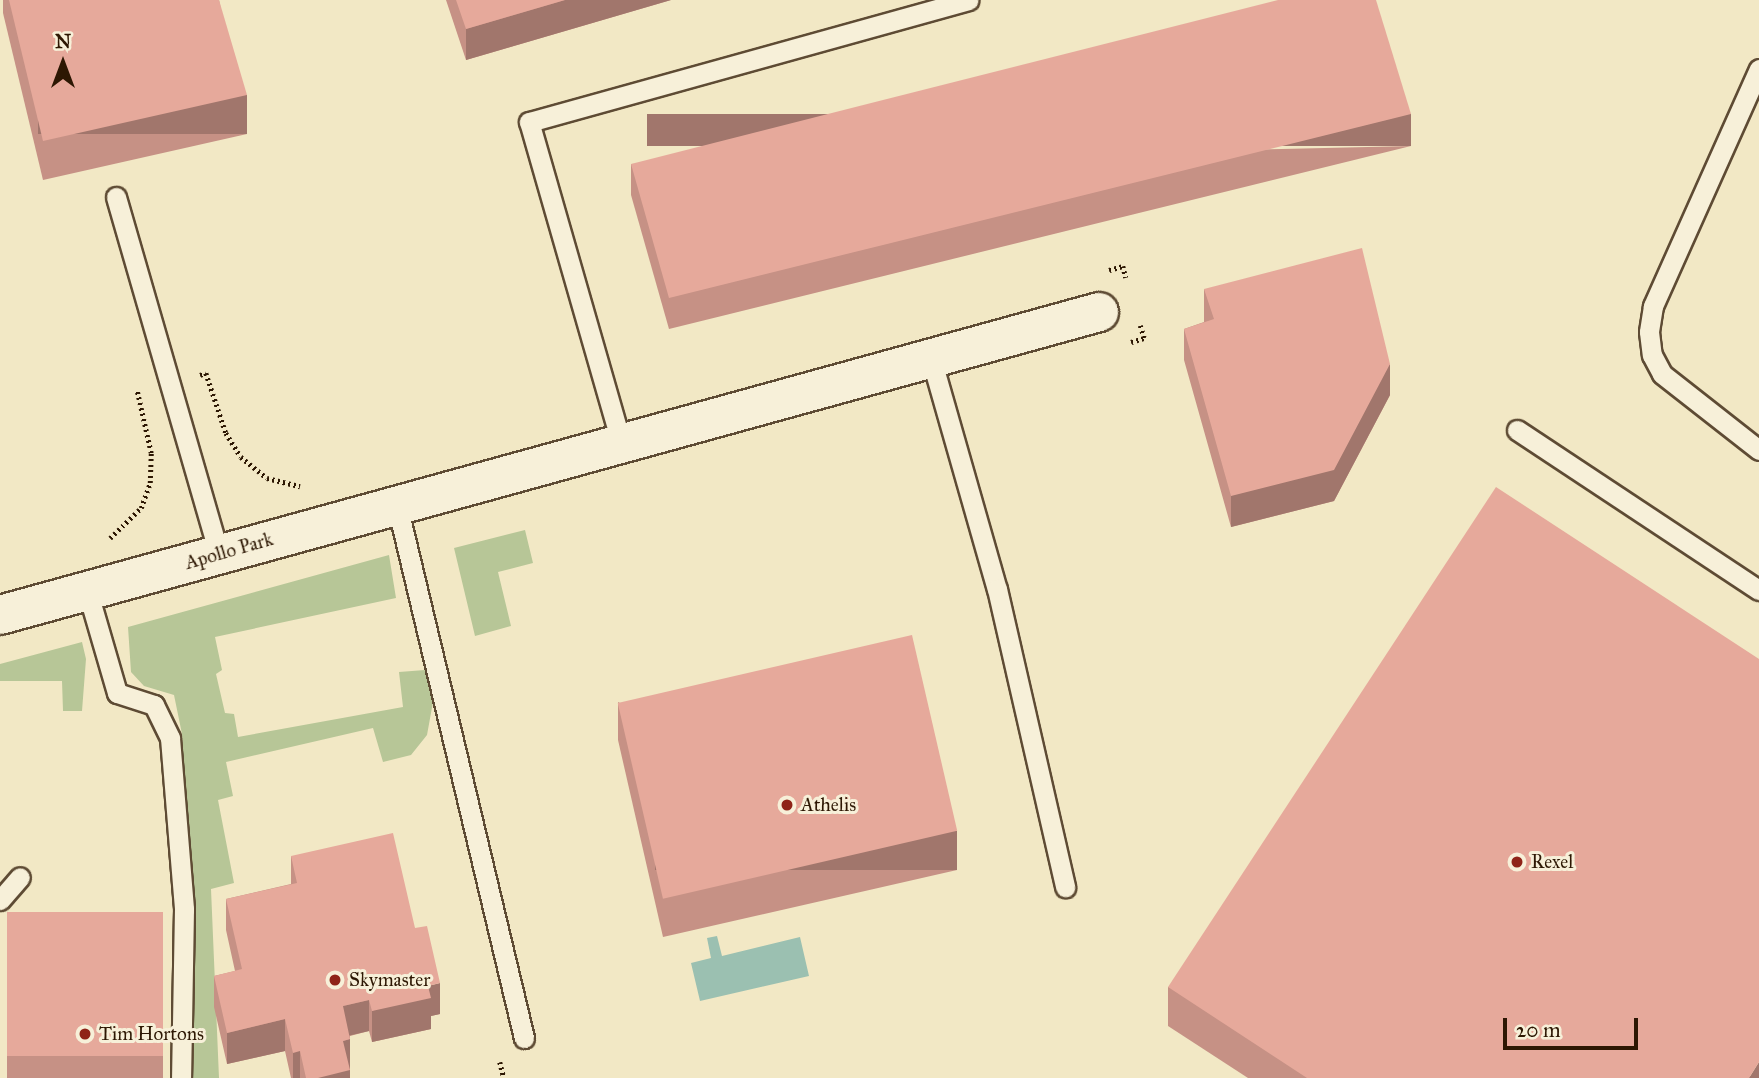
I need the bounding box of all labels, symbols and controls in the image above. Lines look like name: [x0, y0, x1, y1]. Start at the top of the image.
north arrow: [28, 28, 98, 98]
text: N: [55, 30, 71, 53]
street label: Apollo Park: [182, 528, 276, 574]
place label: Athelis: [801, 794, 856, 816]
marker: Athelis: [779, 797, 795, 813]
place label: Rexel: [1531, 851, 1573, 873]
marker: Rexel: [1509, 854, 1525, 870]
place label: Skymaster: [349, 969, 430, 991]
marker: Skymaster: [327, 972, 343, 988]
scale bar: [1507, 1004, 1642, 1048]
text: 20 m: [1516, 1017, 1561, 1043]
place label: Tim Hortons: [99, 1023, 204, 1045]
marker: Tim Hortons: [77, 1026, 93, 1042]

